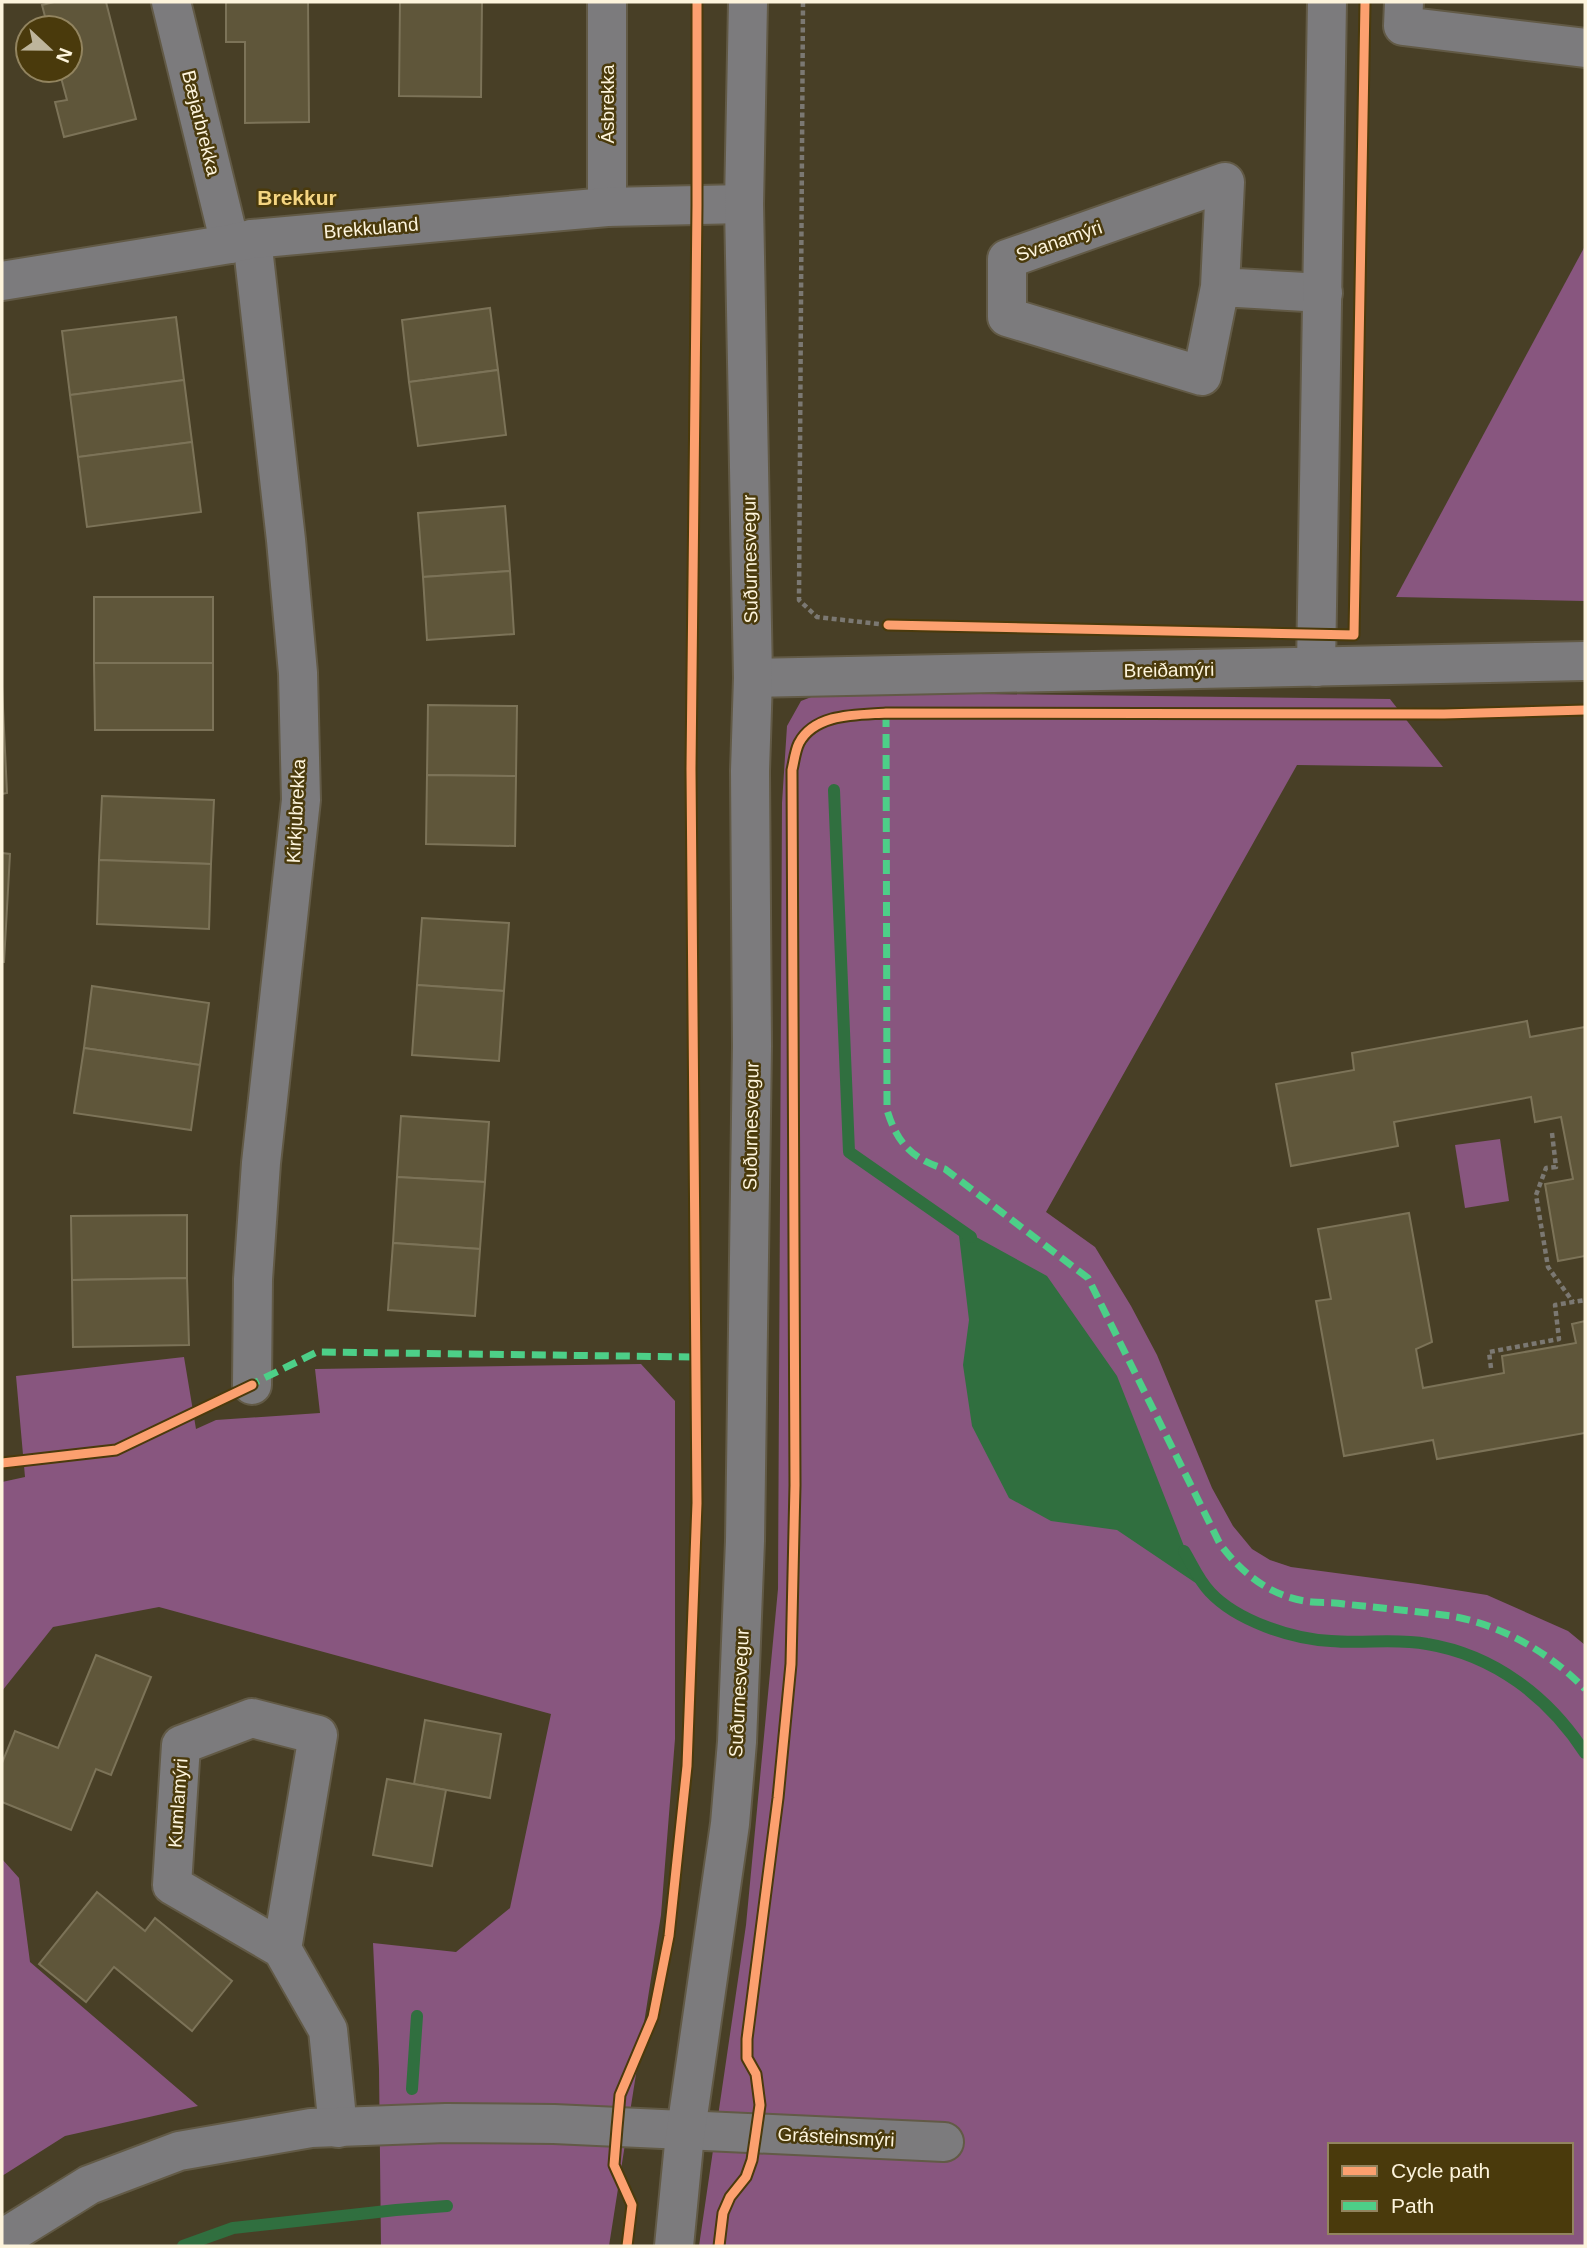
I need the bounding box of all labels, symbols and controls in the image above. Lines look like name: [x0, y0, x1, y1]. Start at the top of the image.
north arrow: [14, 14, 84, 84]
text: N: [52, 45, 77, 65]
street label: Ásbrekka: [597, 64, 618, 144]
street label: Bæjarbrekka: [178, 68, 224, 178]
district label: Brekkur: [257, 186, 337, 209]
street label: Brekkuland: [323, 213, 419, 243]
street label: Svanamýri: [1013, 216, 1105, 266]
street label: Suðurnesvegur: [738, 494, 762, 624]
street label: Breiðamýri: [1123, 659, 1215, 681]
street label: Kirkjubrekka: [283, 758, 309, 864]
street label: Suðurnesvegur: [739, 1061, 763, 1191]
street label: Suðurnesvegur: [725, 1627, 753, 1758]
street label: Kumlamýri: [164, 1758, 192, 1848]
street label: Grásteinsmýri: [777, 2123, 895, 2151]
legend: [1328, 2143, 1573, 2234]
text: Cycle path: [1391, 2159, 1490, 2182]
text: Path: [1391, 2194, 1434, 2217]

